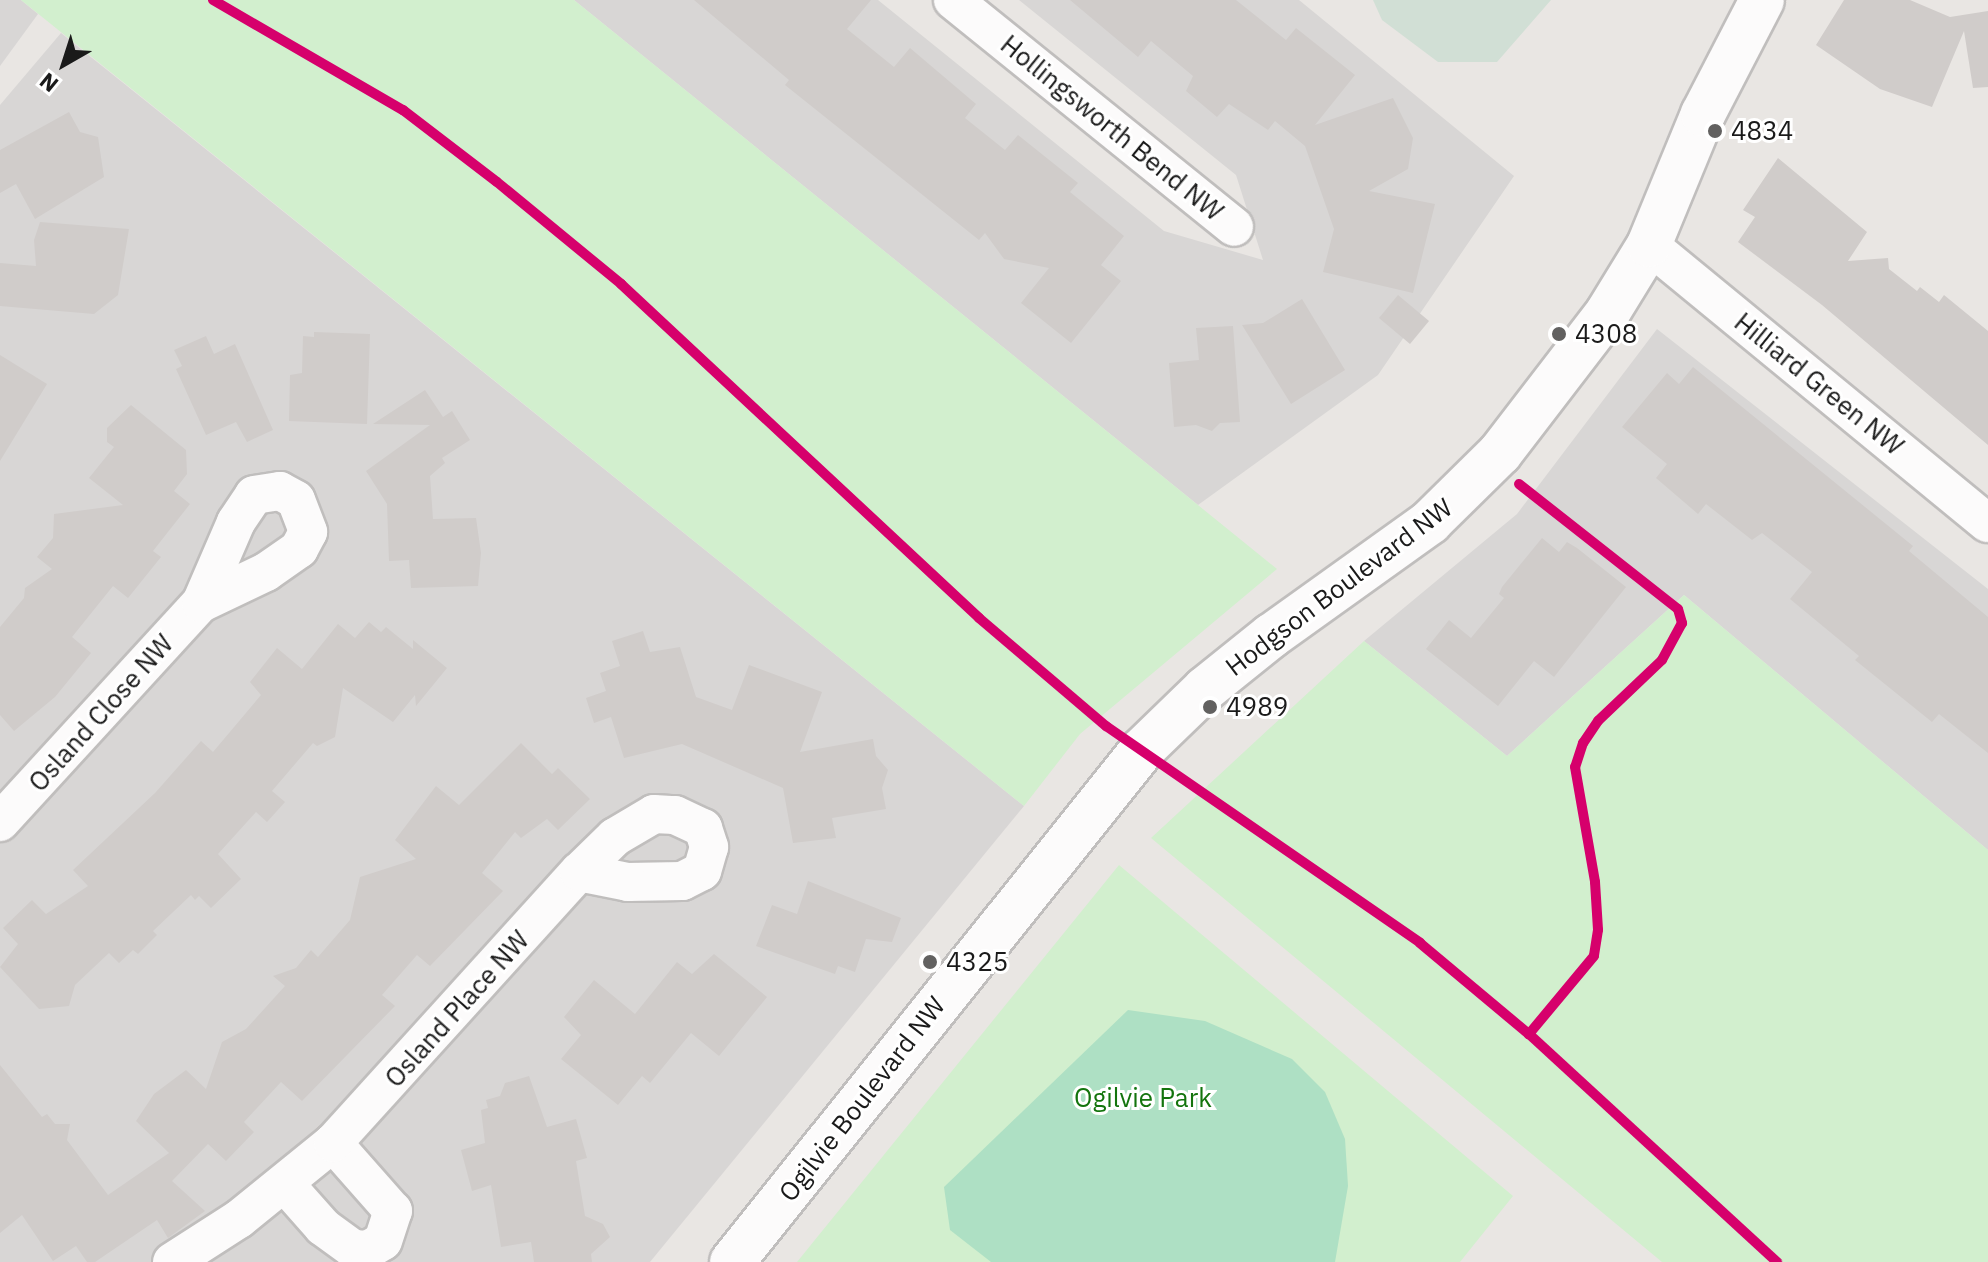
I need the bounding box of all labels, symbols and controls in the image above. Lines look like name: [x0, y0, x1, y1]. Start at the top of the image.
north arrow: [24, 24, 104, 104]
street label: Hollingsworth Bend NW: [994, 29, 1230, 227]
text: N: [33, 67, 64, 99]
place label: 4834: [1731, 115, 1793, 147]
marker: 4834: [1706, 122, 1724, 140]
street label: Hilliard Green NW: [1728, 306, 1910, 462]
place label: 4308: [1575, 318, 1637, 350]
marker: 4308: [1550, 325, 1568, 343]
street label: Hodgson Boulevard NW: [1219, 492, 1459, 682]
street label: Osland Close NW: [22, 628, 180, 798]
place label: 4989: [1226, 691, 1288, 723]
marker: 4989: [1201, 698, 1219, 716]
street label: Osland Place NW: [379, 924, 535, 1094]
place label: 4325: [946, 946, 1008, 978]
marker: 4325: [921, 953, 939, 971]
street label: Ogilvie Boulevard NW: [772, 990, 952, 1208]
park label: Ogilvie Park: [1074, 1082, 1212, 1114]

